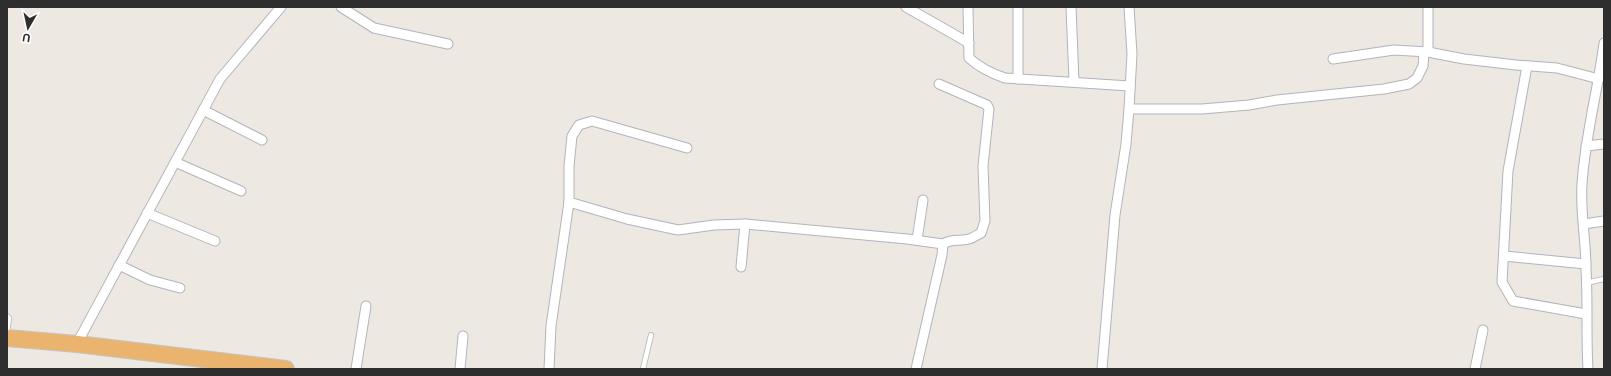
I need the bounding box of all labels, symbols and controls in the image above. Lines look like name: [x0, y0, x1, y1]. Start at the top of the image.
north arrow: [8, 8, 48, 48]
text: U: [21, 30, 32, 45]

